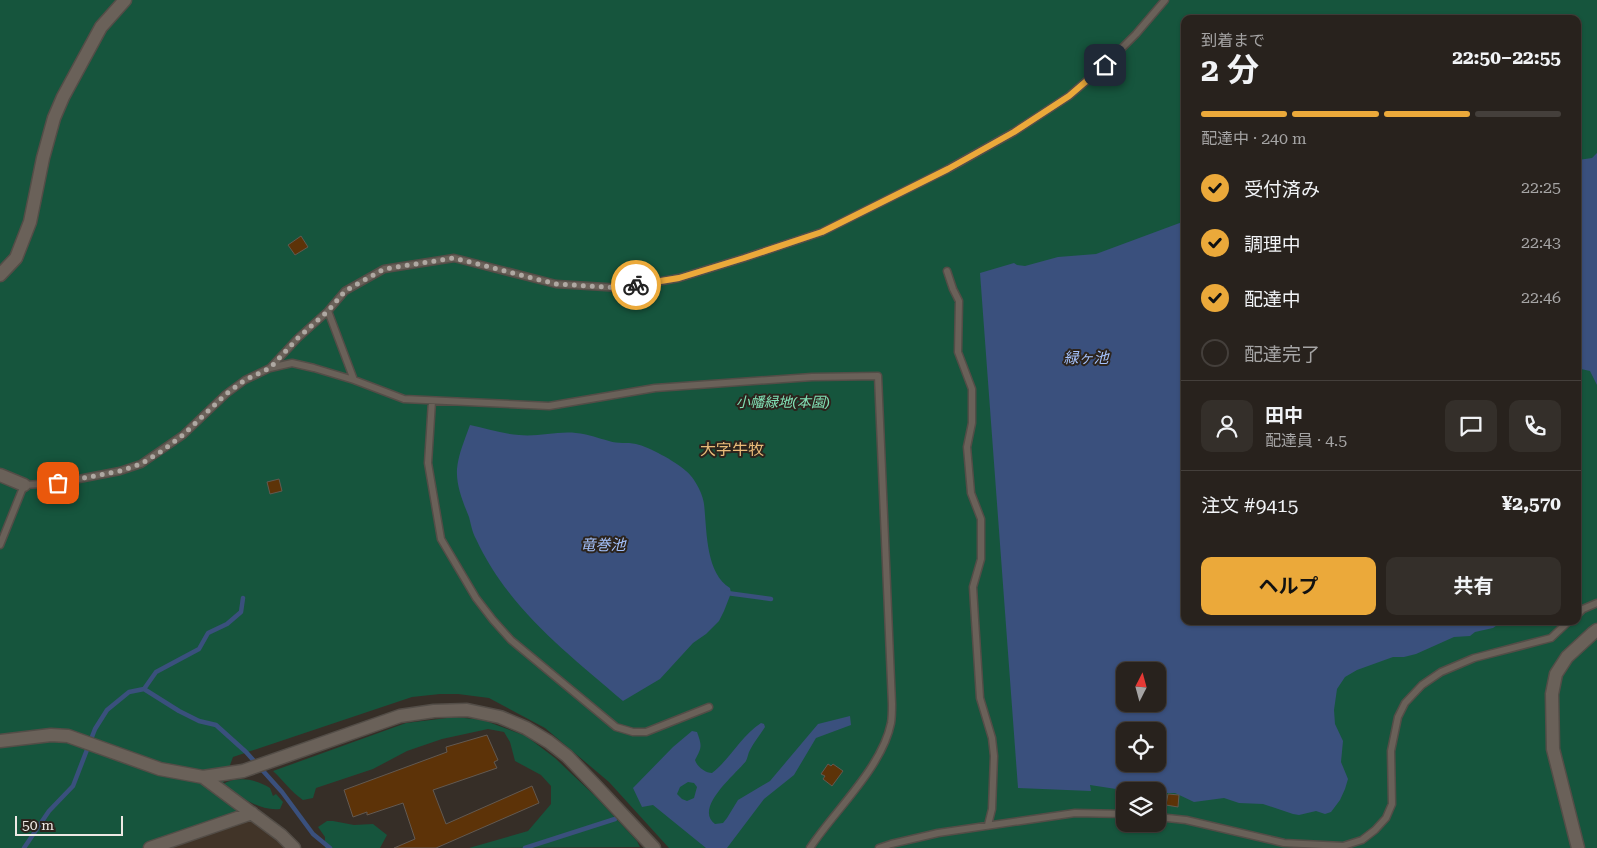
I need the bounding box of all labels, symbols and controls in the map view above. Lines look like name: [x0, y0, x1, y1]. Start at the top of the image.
text: 到着まで: [1201, 31, 1265, 50]
pin: [1084, 44, 1126, 86]
text: 22:50–22:55: [1452, 46, 1561, 69]
icon: home: [1091, 51, 1119, 79]
text: 2 分: [1201, 51, 1259, 89]
text: 配達中 · 240 m: [1201, 129, 1307, 148]
icon: check: [1201, 174, 1229, 202]
text: 受付済み: [1244, 178, 1320, 201]
text: 22:25: [1521, 178, 1561, 197]
icon: check: [1201, 229, 1229, 257]
text: 調理中: [1244, 233, 1301, 256]
text: 22:43: [1521, 233, 1561, 252]
courier: [611, 260, 661, 310]
icon: bike: [622, 271, 650, 299]
icon: check: [1201, 284, 1229, 312]
text: 配達中: [1244, 288, 1301, 311]
text: 22:46: [1521, 288, 1561, 307]
text: 配達完了: [1244, 343, 1320, 366]
water label: 緑ヶ池: [1063, 349, 1110, 367]
park label: 小幡緑地(本園): [736, 394, 830, 410]
button: person: [1201, 400, 1253, 452]
button: chat: [1445, 400, 1497, 452]
button: phone: [1509, 400, 1561, 452]
text: 田中: [1265, 404, 1303, 427]
text: 配達員 · 4.5: [1265, 431, 1347, 450]
district label: 大字牛牧: [700, 440, 764, 459]
pin: [37, 462, 79, 504]
icon: bag: [44, 469, 72, 497]
text: ¥2,570: [1502, 492, 1561, 515]
text: 注文 #9415: [1201, 494, 1298, 517]
water label: 竜巻池: [580, 536, 627, 554]
button: ヘルプ: [1201, 557, 1376, 615]
button: 共有: [1386, 557, 1561, 615]
north arrow: [1116, 662, 1166, 712]
map controls: [1116, 662, 1166, 832]
button: locate: [1116, 722, 1166, 772]
button: layers: [1116, 782, 1166, 832]
scale bar: [15, 813, 122, 836]
text: 50 m: [22, 817, 54, 833]

